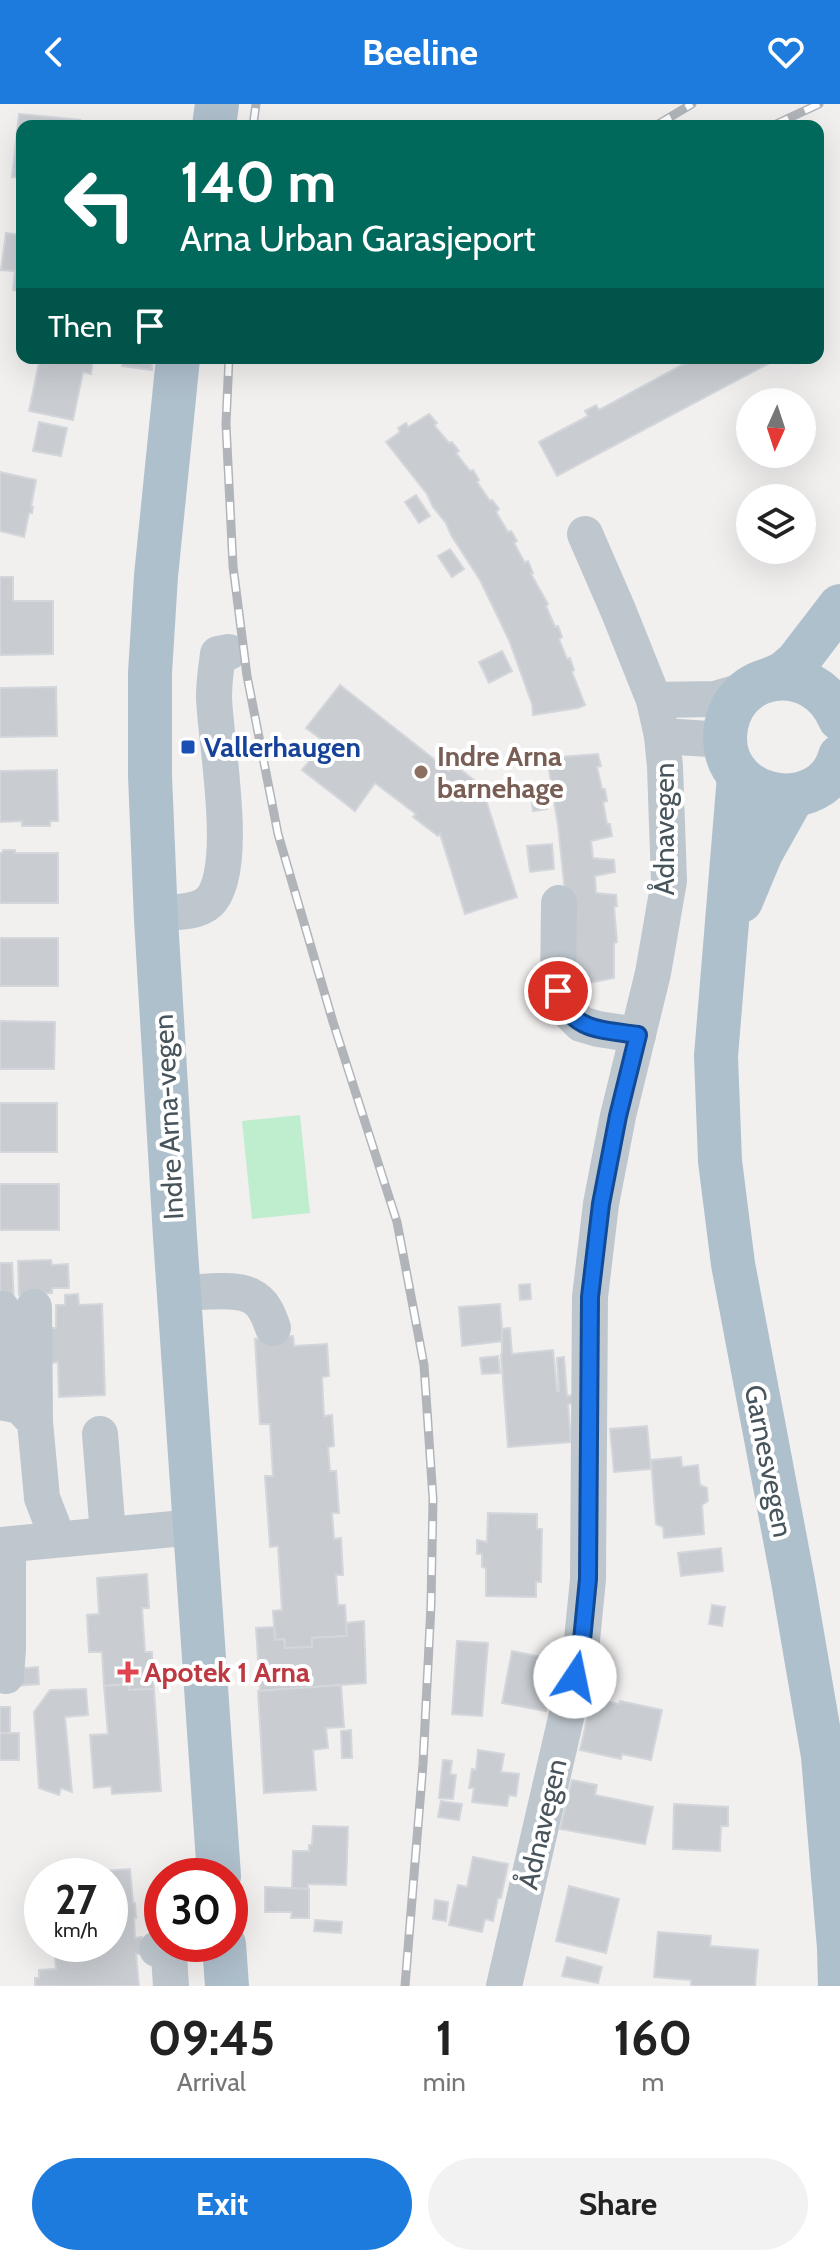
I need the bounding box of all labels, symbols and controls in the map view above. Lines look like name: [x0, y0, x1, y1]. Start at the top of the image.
icon: back: [32, 30, 76, 74]
text: Beeline: [362, 30, 478, 74]
icon: heart: [764, 30, 808, 74]
text: 140 m: [180, 148, 336, 216]
icon: left: [48, 152, 152, 256]
text: Arna Urban Garasjeport: [180, 216, 536, 260]
icon: arrive: [128, 304, 172, 348]
text: Then: [48, 308, 112, 345]
north arrow: [736, 388, 816, 468]
map controls: [736, 388, 816, 564]
button: layers: [736, 484, 816, 564]
place label: Vallerhaugen: [204, 730, 361, 764]
marker: Vallerhaugen: [179, 738, 197, 756]
place label: Indre Arna barnehage: [437, 739, 564, 805]
marker: Indre Arna barnehage: [412, 763, 430, 781]
street label: Ådnavegen: [646, 763, 681, 895]
pin: [524, 957, 592, 1025]
icon: arrive: [536, 969, 580, 1013]
street label: Indre Arna-vegen: [146, 1013, 190, 1221]
street label: Garnesvegen: [738, 1382, 800, 1540]
position arrow: [533, 1635, 617, 1719]
place label: Apotek 1 Arna: [144, 1655, 310, 1689]
marker: Apotek 1 Arna: [119, 1663, 137, 1681]
street label: Ådnavegen: [510, 1755, 574, 1893]
speed limit sign: 30: [144, 1858, 248, 1962]
text: 27: [55, 1875, 97, 1924]
text: km/h: [54, 1918, 98, 1942]
text: 09:45: [148, 2009, 275, 2067]
text: 1: [435, 2009, 453, 2067]
text: 160: [614, 2009, 692, 2067]
text: Arrival: [177, 2066, 246, 2098]
text: min: [423, 2066, 466, 2098]
text: m: [641, 2066, 664, 2098]
button: Exit: [32, 2158, 412, 2250]
button: Share: [428, 2158, 808, 2250]

